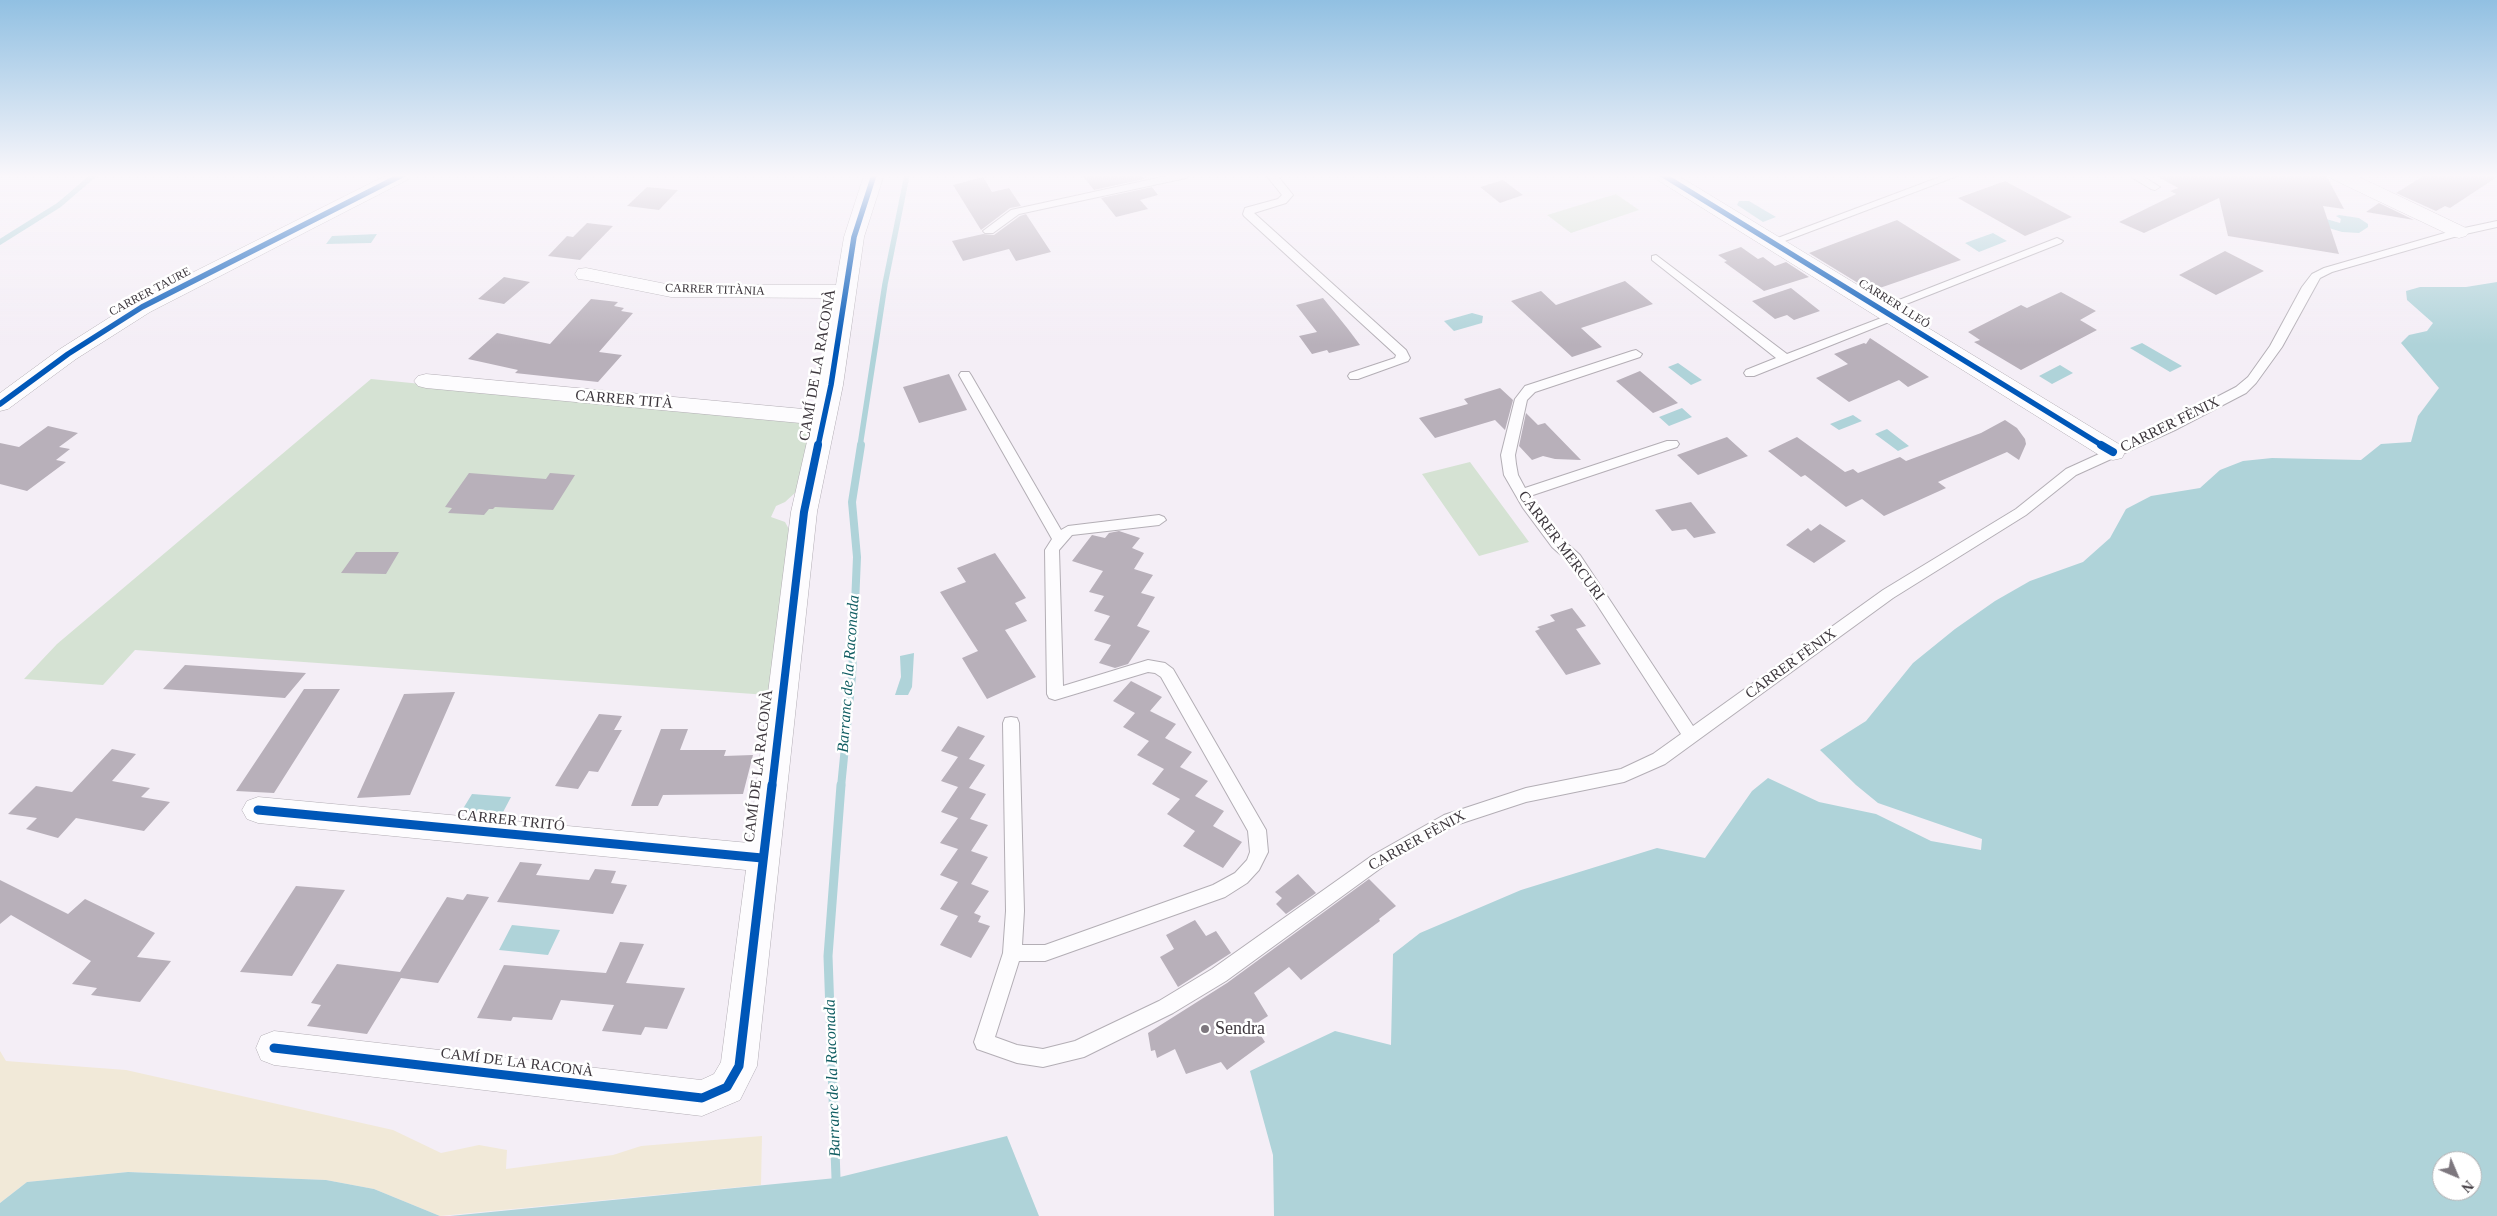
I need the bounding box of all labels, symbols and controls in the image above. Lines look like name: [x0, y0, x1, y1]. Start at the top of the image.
street label: CARRER TAURE: [107, 265, 193, 319]
street label: CARRER LLEÓ: [1856, 276, 1932, 332]
street label: CARRER TITÀNIA: [665, 281, 765, 299]
street label: CAMÍ DE LA RACONÀ: [796, 288, 840, 442]
street label: CARRER TITÀ: [574, 387, 674, 413]
street label: CARRER FÈNIX: [2118, 393, 2222, 457]
street label: CARRER MERCURI: [1514, 488, 1608, 604]
water label: Barranc de la Raconada: [834, 595, 864, 753]
street label: CARRER FÈNIX: [1742, 625, 1840, 703]
street label: CAMÍ DE LA RACONÀ: [741, 689, 777, 843]
street label: CARRER TRITÓ: [456, 806, 566, 836]
street label: CARRER FÈNIX: [1365, 807, 1469, 875]
water label: Barranc de la Raconada: [821, 999, 845, 1157]
place label: Sendra: [1215, 1018, 1265, 1040]
marker: Sendra: [1199, 1023, 1211, 1035]
street label: CAMÍ DE LA RACONÀ: [440, 1045, 594, 1081]
north arrow: [2432, 1151, 2482, 1201]
text: N: [2458, 1177, 2476, 1195]

